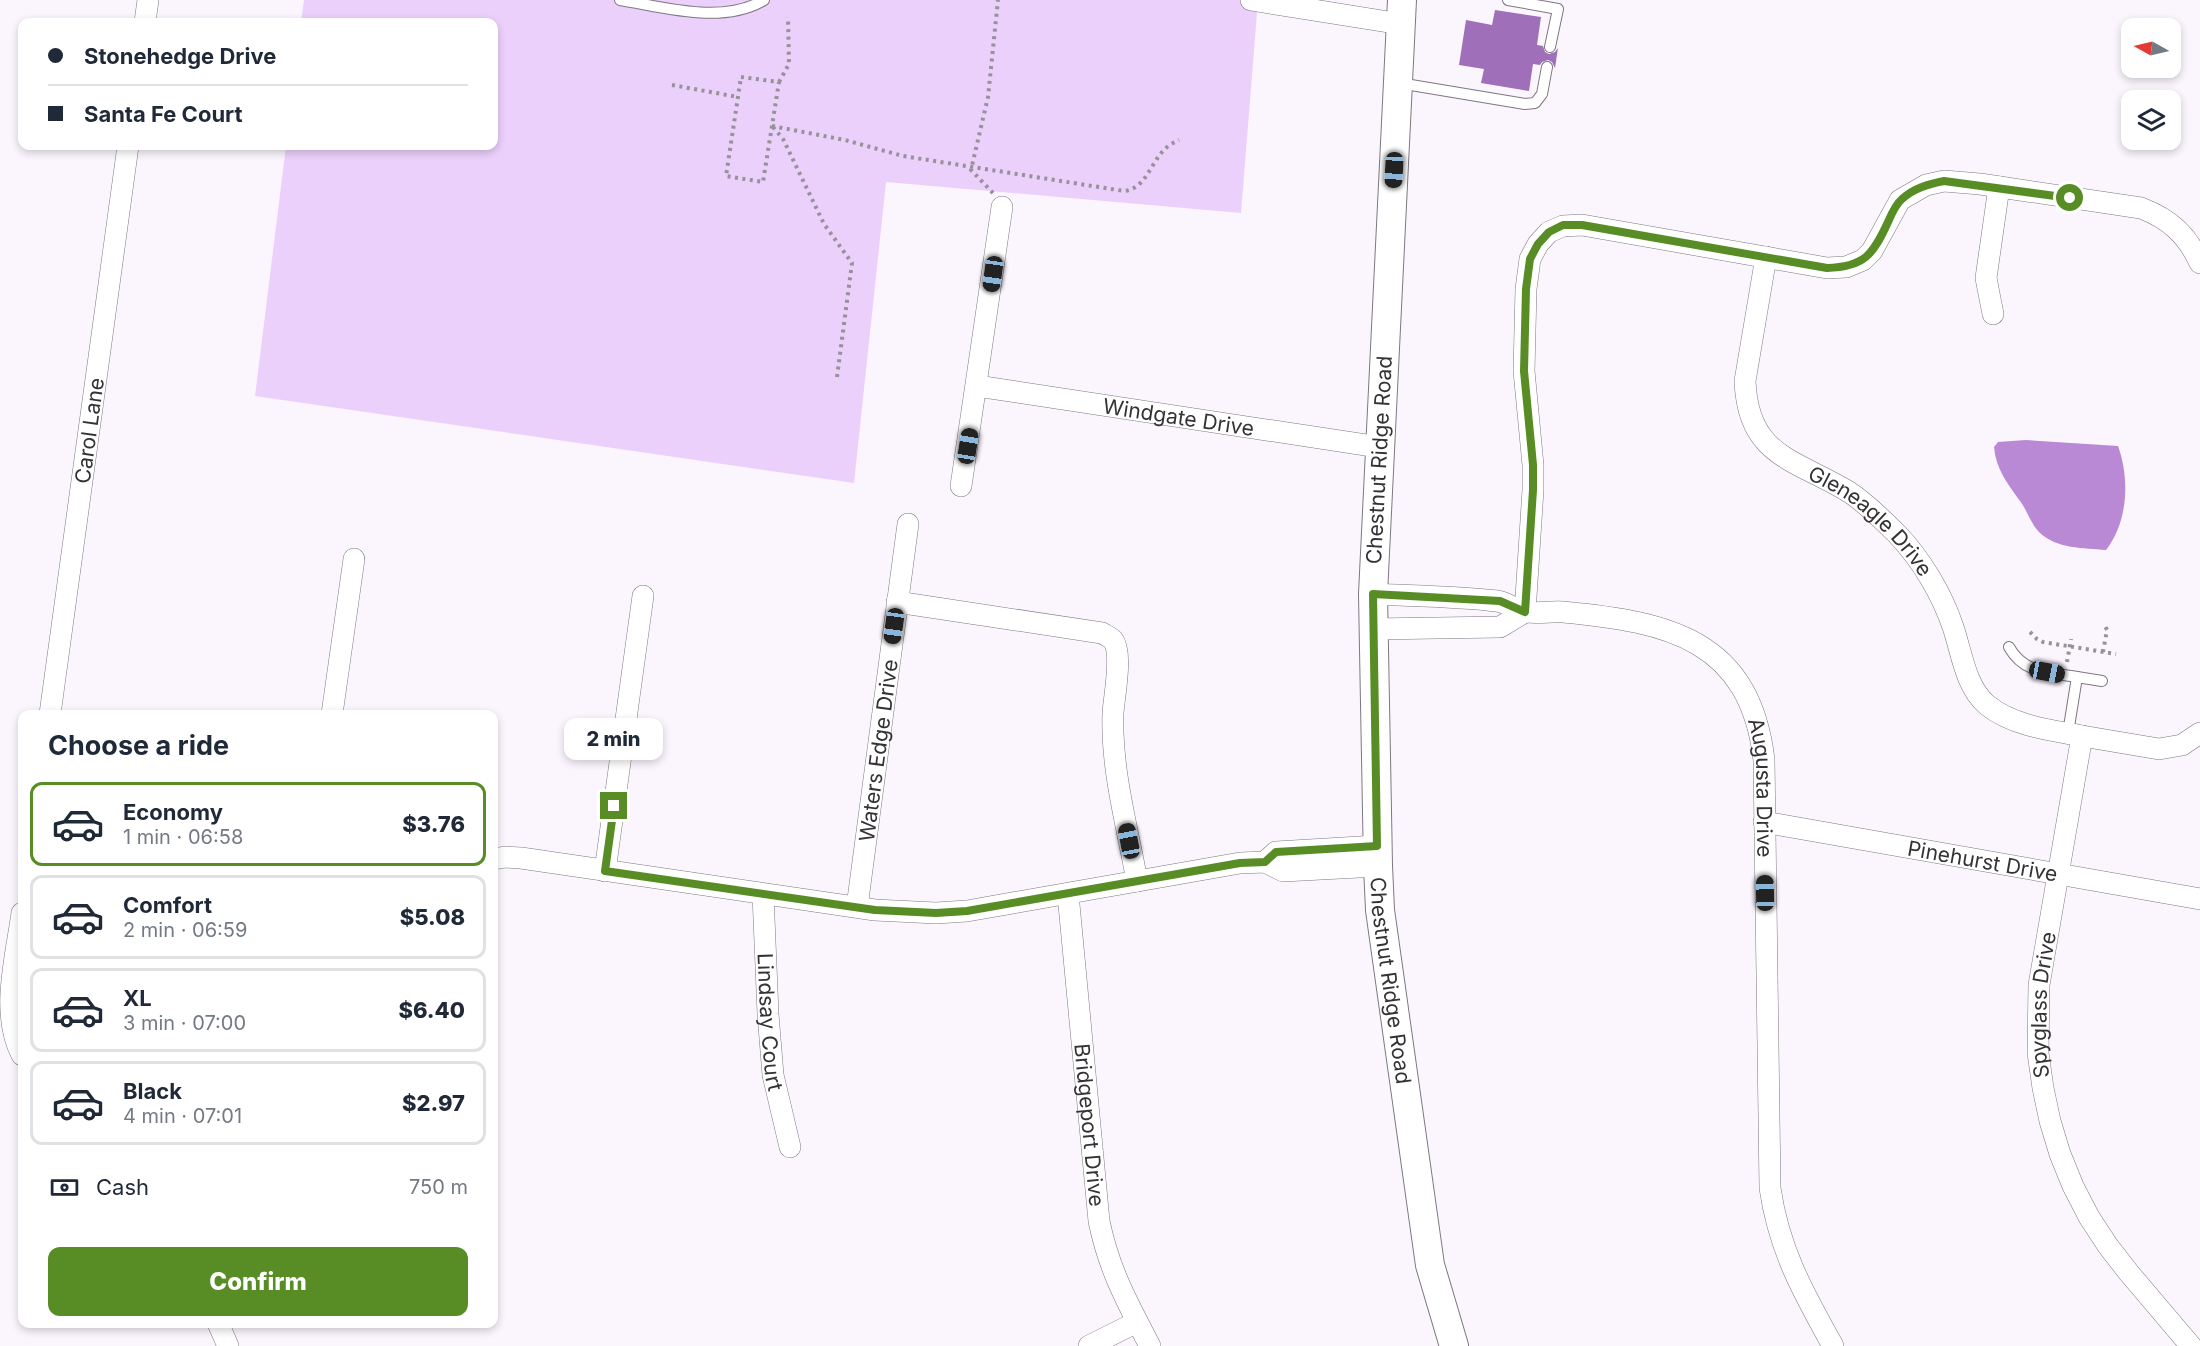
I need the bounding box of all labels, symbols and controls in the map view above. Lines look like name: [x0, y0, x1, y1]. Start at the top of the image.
north arrow: [2121, 18, 2181, 78]
map controls: [2121, 18, 2181, 150]
text: Stonehedge Drive: [84, 43, 276, 69]
button: layers: [2121, 90, 2181, 150]
text: Santa Fe Court: [84, 101, 243, 127]
car: [1384, 152, 1404, 188]
route start: [2056, 184, 2083, 211]
car: [982, 255, 1004, 293]
street label: Chestnut Ridge Road: [1361, 355, 1397, 565]
street label: Carol Lane: [69, 376, 109, 485]
street label: Windgate Drive: [1101, 393, 1256, 440]
car: [956, 427, 980, 465]
street label: Gleneagle Drive: [1805, 460, 1938, 580]
car: [883, 607, 905, 645]
street label: Waters Edge Drive: [853, 658, 902, 843]
car: [2028, 660, 2066, 684]
street label: Augusta Drive: [1743, 715, 1778, 858]
callout: 2 min: [564, 719, 664, 761]
text: 2 min: [586, 727, 641, 751]
text: Choose a ride: [48, 729, 229, 762]
route end: [600, 792, 627, 819]
icon: car: [51, 797, 105, 851]
text: Economy: [123, 799, 223, 825]
text: $3.76: [402, 811, 465, 837]
car: [1117, 822, 1141, 860]
text: 1 min · 06:58: [123, 825, 243, 849]
street label: Pinehurst Drive: [1906, 835, 2060, 886]
car: [1756, 875, 1774, 911]
street label: Chestnut Ridge Road: [1366, 876, 1417, 1086]
icon: car: [51, 890, 105, 944]
text: Comfort: [123, 892, 212, 918]
text: $5.08: [400, 904, 465, 930]
text: 2 min · 06:59: [123, 918, 247, 942]
street label: Spyglass Drive: [2026, 930, 2061, 1080]
street label: Lindsay Court: [753, 952, 789, 1093]
icon: car: [51, 983, 105, 1037]
text: XL: [123, 985, 152, 1011]
text: $6.40: [398, 997, 465, 1023]
text: 3 min · 07:00: [123, 1011, 246, 1035]
street label: Bridgeport Drive: [1070, 1042, 1110, 1208]
icon: car: [51, 1076, 105, 1130]
text: Black: [123, 1078, 182, 1104]
text: $2.97: [402, 1090, 465, 1116]
text: 4 min · 07:01: [123, 1104, 242, 1128]
icon: cash: [48, 1171, 81, 1204]
text: Cash: [96, 1174, 149, 1200]
text: 750 m: [409, 1175, 468, 1199]
button: Confirm: [48, 1247, 468, 1316]

